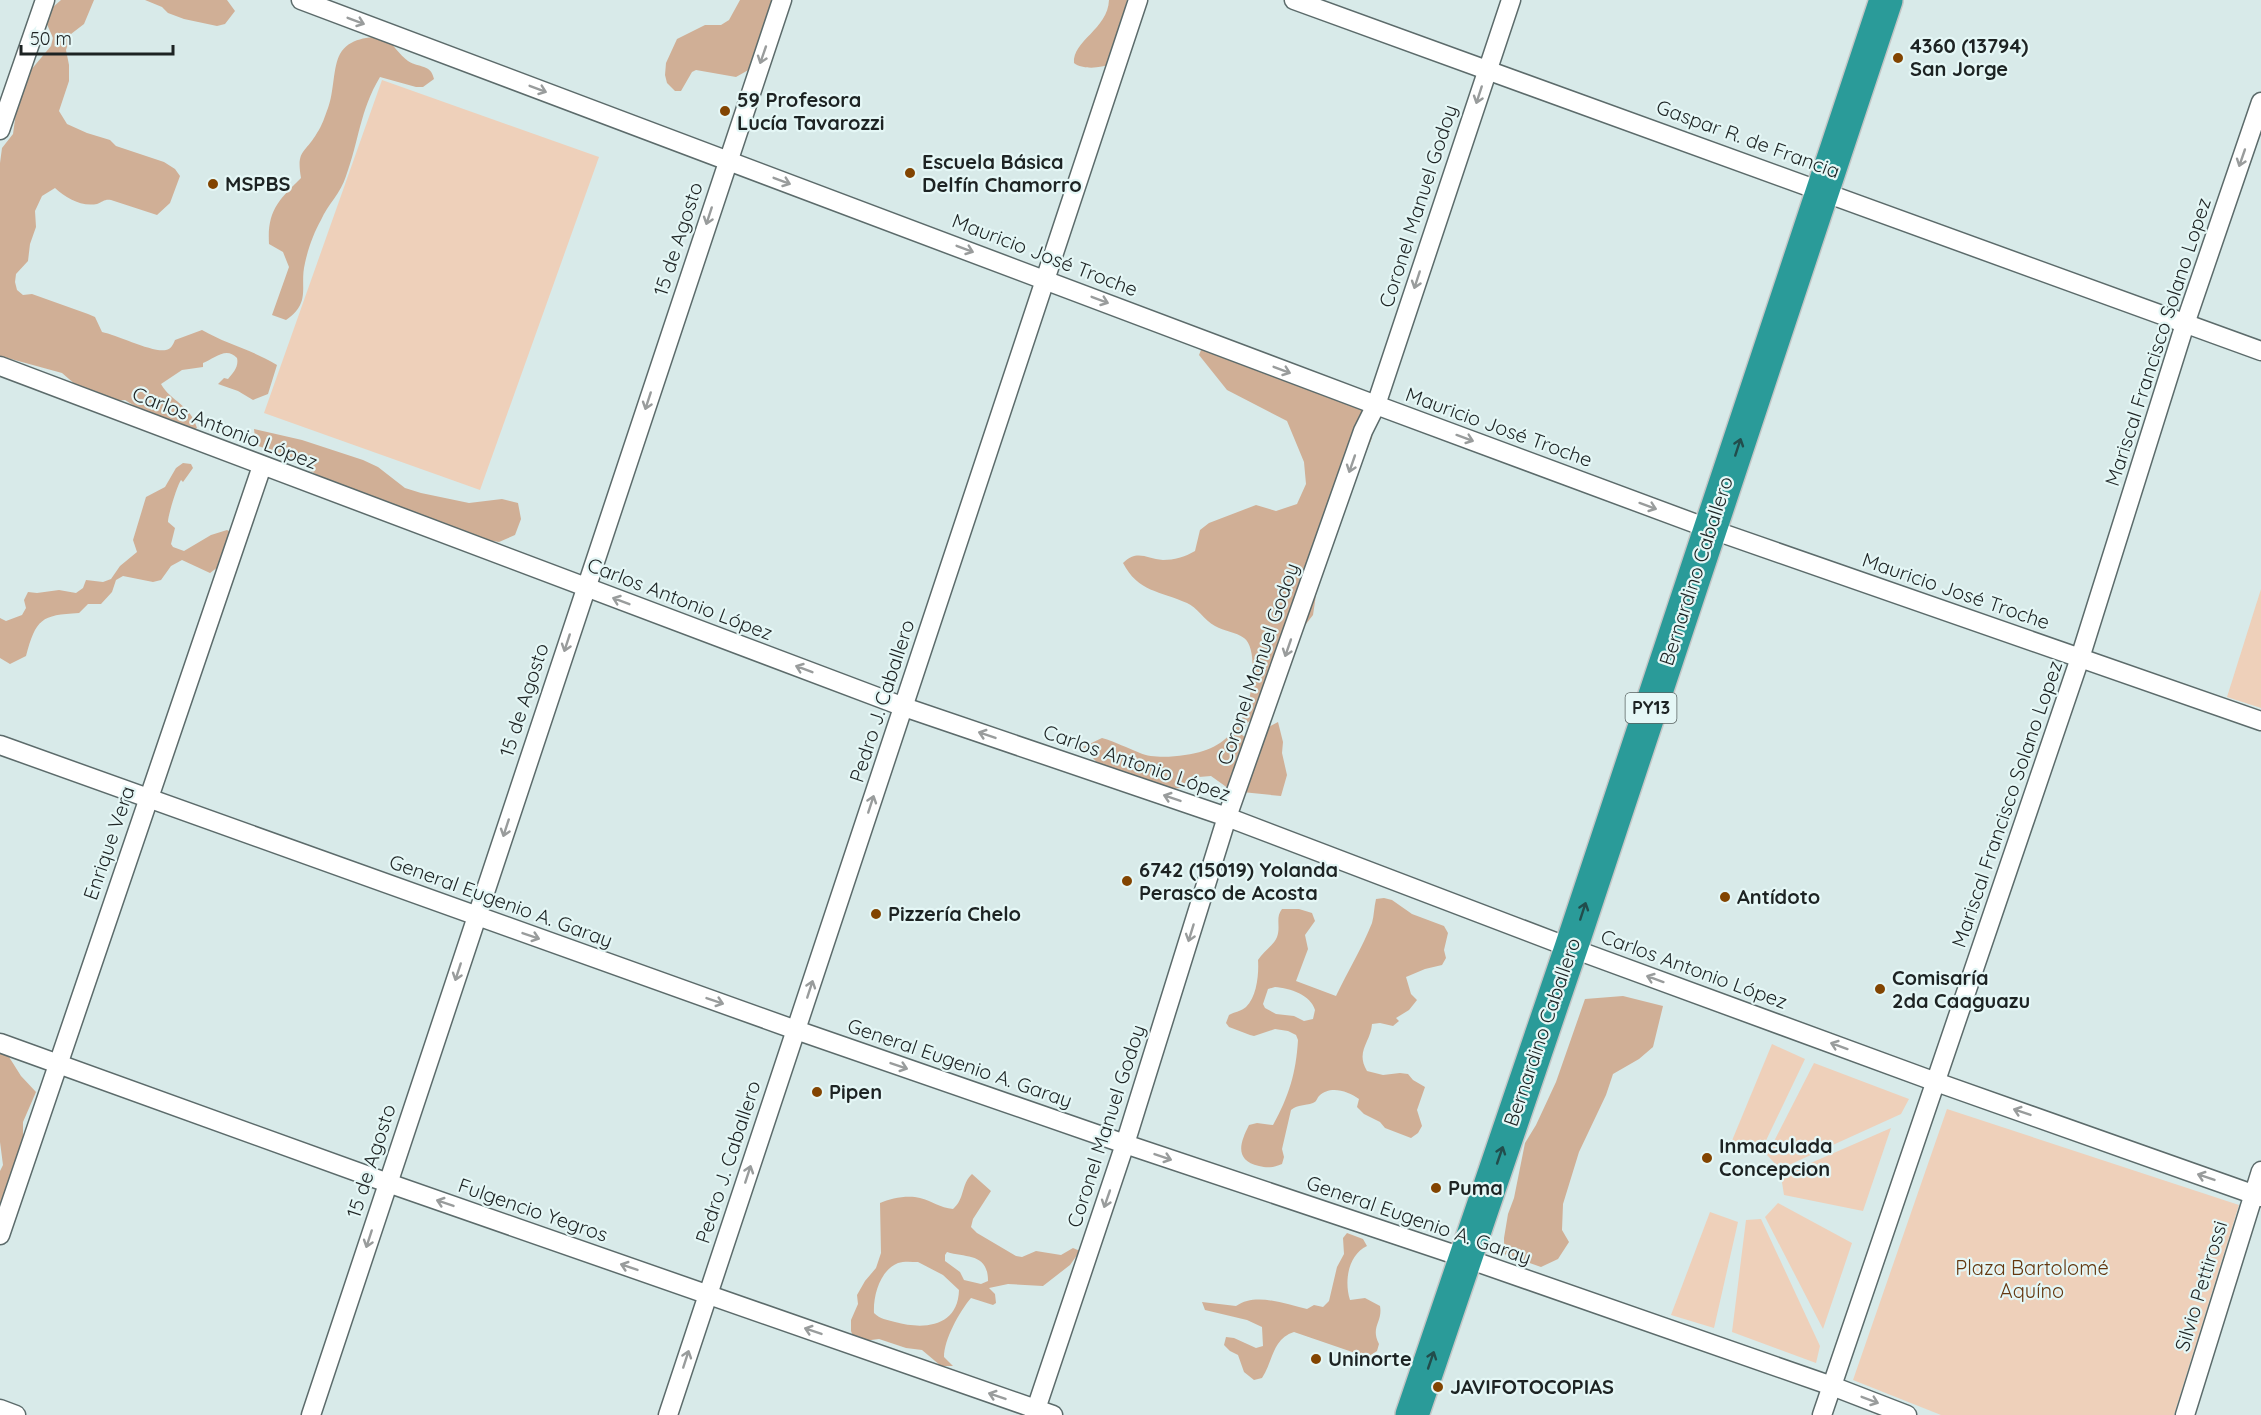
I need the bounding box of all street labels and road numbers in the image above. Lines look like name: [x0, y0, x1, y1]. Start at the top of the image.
street label: Gaspar R. de Francia: [1653, 94, 1843, 183]
street label: Coronel Manuel Godoy: [1373, 101, 1462, 310]
street label: 15 de Agosto: [647, 179, 708, 299]
street label: Mariscal Francisco Solano Lopez: [2099, 195, 2216, 489]
street label: Mauricio José Troche: [949, 208, 1142, 301]
street label: Carlos Antonio López: [129, 381, 321, 474]
street label: Mauricio José Troche: [1402, 381, 1596, 472]
street label: Bernardino Caballero: [1653, 473, 1738, 669]
street label: Mauricio José Troche: [1859, 547, 2053, 634]
street label: Carlos Antonio López: [584, 552, 776, 645]
street label: Coronel Manuel Godoy: [1211, 560, 1304, 768]
street label: Pedro J. Caballero: [843, 616, 920, 785]
street label: 15 de Agosto: [493, 640, 554, 760]
street label: Mariscal Francisco Solano Lopez: [1946, 657, 2067, 951]
road number: PY13: [1626, 693, 1676, 723]
street label: Carlos Antonio López: [1040, 719, 1234, 806]
street label: Enrique Vera: [77, 783, 140, 903]
street label: General Eugenio A. Garay: [386, 848, 616, 953]
street label: Carlos Antonio López: [1598, 923, 1791, 1014]
street label: Bernardino Caballero: [1498, 934, 1585, 1129]
street label: General Eugenio A. Garay: [844, 1012, 1076, 1113]
street label: Coronel Manuel Godoy: [1061, 1021, 1150, 1230]
street label: Pedro J. Caballero: [689, 1077, 766, 1246]
street label: 15 de Agosto: [340, 1101, 401, 1221]
street label: General Eugenio A. Garay: [1303, 1169, 1535, 1270]
street label: Fulgencio Yegros: [455, 1172, 611, 1247]
street label: Silvio Pettirossi: [2169, 1218, 2232, 1354]

